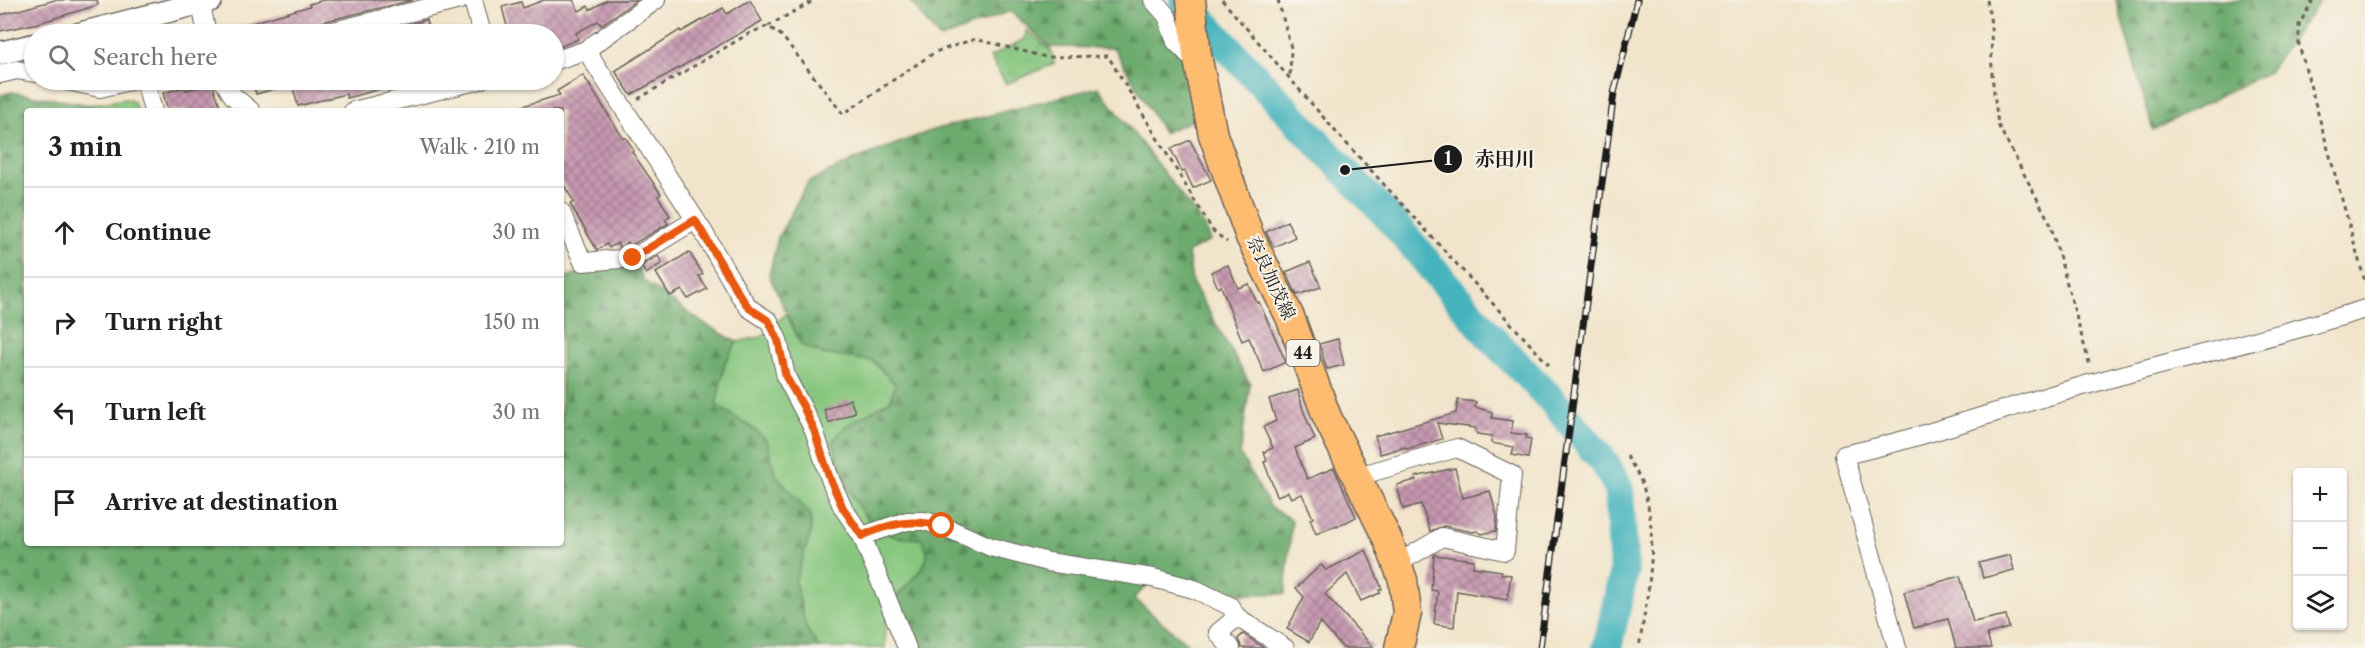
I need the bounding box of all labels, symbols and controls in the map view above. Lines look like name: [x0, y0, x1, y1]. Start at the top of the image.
search box: [24, 24, 564, 90]
icon: search: [45, 41, 78, 74]
text: Search here: [93, 44, 218, 71]
text: 3 min: [48, 131, 122, 163]
text: Walk · 210 m: [419, 135, 540, 159]
callout: 赤田川: [1433, 140, 1547, 178]
text: 赤田川: [1475, 147, 1535, 171]
text: 1: [1444, 148, 1452, 170]
icon: ahead: [48, 216, 81, 249]
text: Continue: [105, 219, 211, 246]
text: 30 m: [492, 220, 540, 244]
street label: 奈良加茂線: [1242, 233, 1300, 323]
route end: [619, 244, 645, 270]
icon: right: [48, 306, 81, 339]
text: Turn right: [105, 309, 223, 336]
text: 150 m: [484, 310, 540, 334]
road number: 44: [1286, 340, 1320, 366]
icon: left: [48, 396, 81, 429]
text: Turn left: [105, 399, 206, 426]
text: 30 m: [492, 400, 540, 424]
map controls: [2293, 468, 2347, 630]
button: +: [2293, 468, 2347, 522]
icon: arrive: [48, 486, 81, 519]
text: Arrive at destination: [105, 489, 338, 516]
route start: [928, 512, 954, 538]
button: −: [2293, 522, 2347, 576]
button: layers: [2293, 576, 2347, 630]

